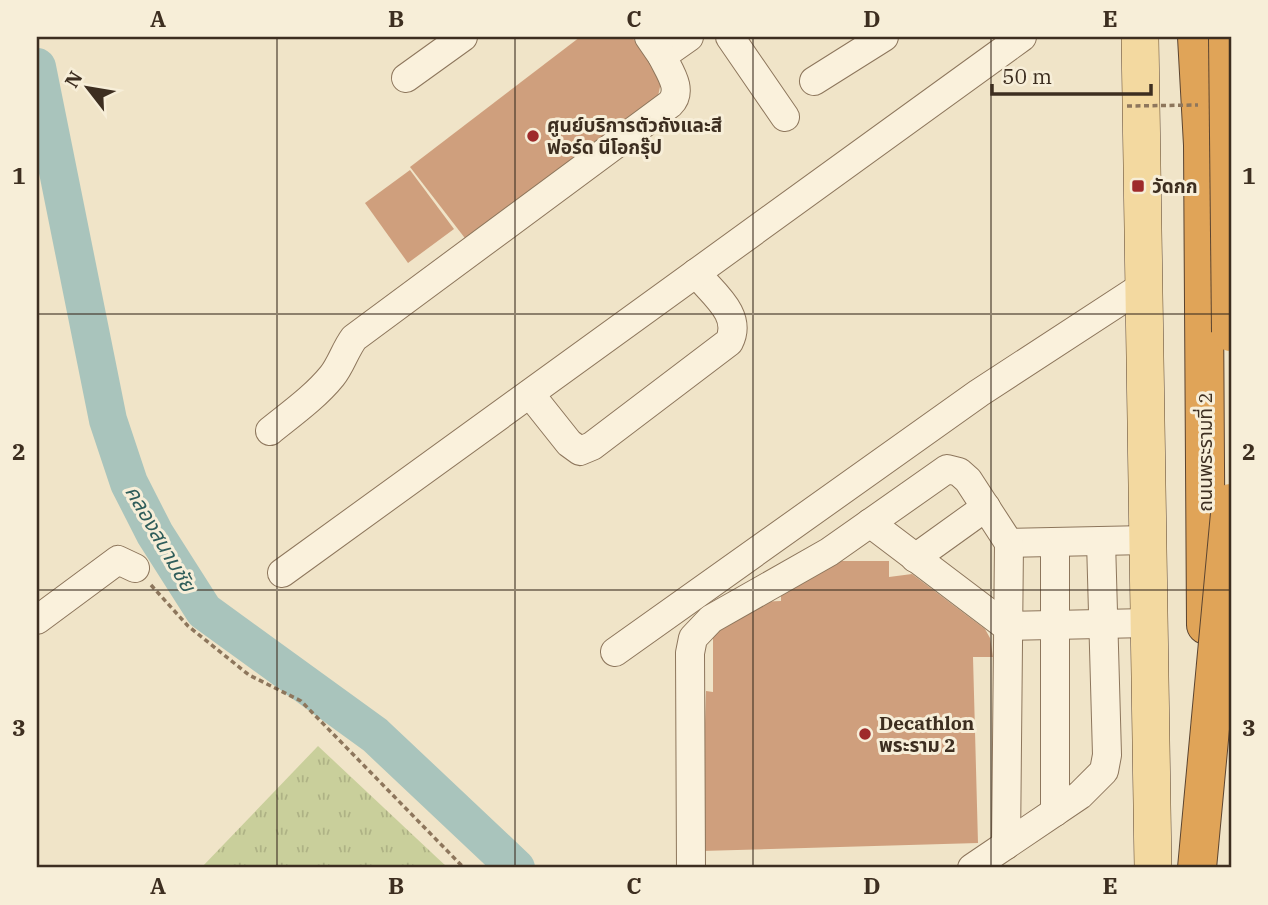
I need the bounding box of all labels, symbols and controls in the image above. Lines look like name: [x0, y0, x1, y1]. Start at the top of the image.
text: A: [150, 3, 166, 33]
text: B: [388, 3, 404, 33]
text: C: [626, 3, 642, 33]
text: D: [863, 3, 881, 33]
text: E: [1102, 3, 1118, 33]
north arrow: [52, 52, 122, 122]
scale bar: [992, 52, 1151, 96]
text: 50 m: [1002, 62, 1052, 90]
text: N: [59, 67, 88, 92]
place label: ศูนย์บริการตัวถังและสี ฟอร์ด นีโอกรุ๊ป: [547, 113, 722, 159]
marker: ศูนย์บริการตัวถังและสี ฟอร์ด นีโอกรุ๊ป: [525, 128, 541, 144]
text: 1: [12, 160, 26, 190]
text: 1: [1242, 160, 1256, 190]
place label: วัดกก: [1152, 174, 1198, 198]
marker: วัดกก: [1130, 178, 1146, 194]
street label: ถนนพระรามที่ 2: [1192, 392, 1217, 512]
text: 2: [12, 436, 26, 466]
text: 2: [1242, 436, 1256, 466]
water label: คลองสนามชัย: [119, 480, 204, 598]
place label: Decathlon พระราม 2: [879, 711, 975, 757]
text: 3: [12, 712, 26, 742]
text: 3: [1242, 712, 1256, 742]
marker: Decathlon พระราม 2: [857, 726, 873, 742]
text: A: [150, 870, 166, 900]
text: B: [388, 870, 404, 900]
text: C: [626, 870, 642, 900]
text: D: [863, 870, 881, 900]
text: E: [1102, 870, 1118, 900]

